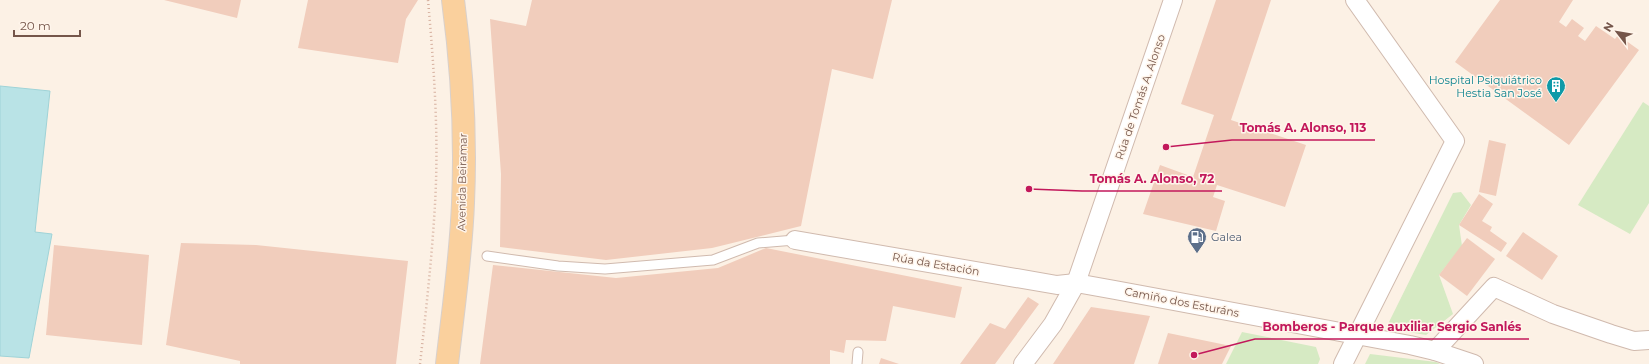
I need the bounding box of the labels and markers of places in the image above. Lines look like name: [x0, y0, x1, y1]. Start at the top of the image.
place label: Hospital Psiquiátrico Hestia San José: [1429, 73, 1542, 100]
building icon: Hospital Psiquiátrico Hestia San José: [1545, 75, 1567, 103]
callout: Tomás A. Alonso, 113: [1232, 116, 1375, 140]
callout: Tomás A. Alonso, 72: [1082, 167, 1222, 191]
fuel station icon: Galea: [1186, 226, 1208, 254]
place label: Galea: [1211, 230, 1242, 244]
callout: Bomberos - Parque auxiliar Sergio Sanlés: [1255, 315, 1529, 339]

